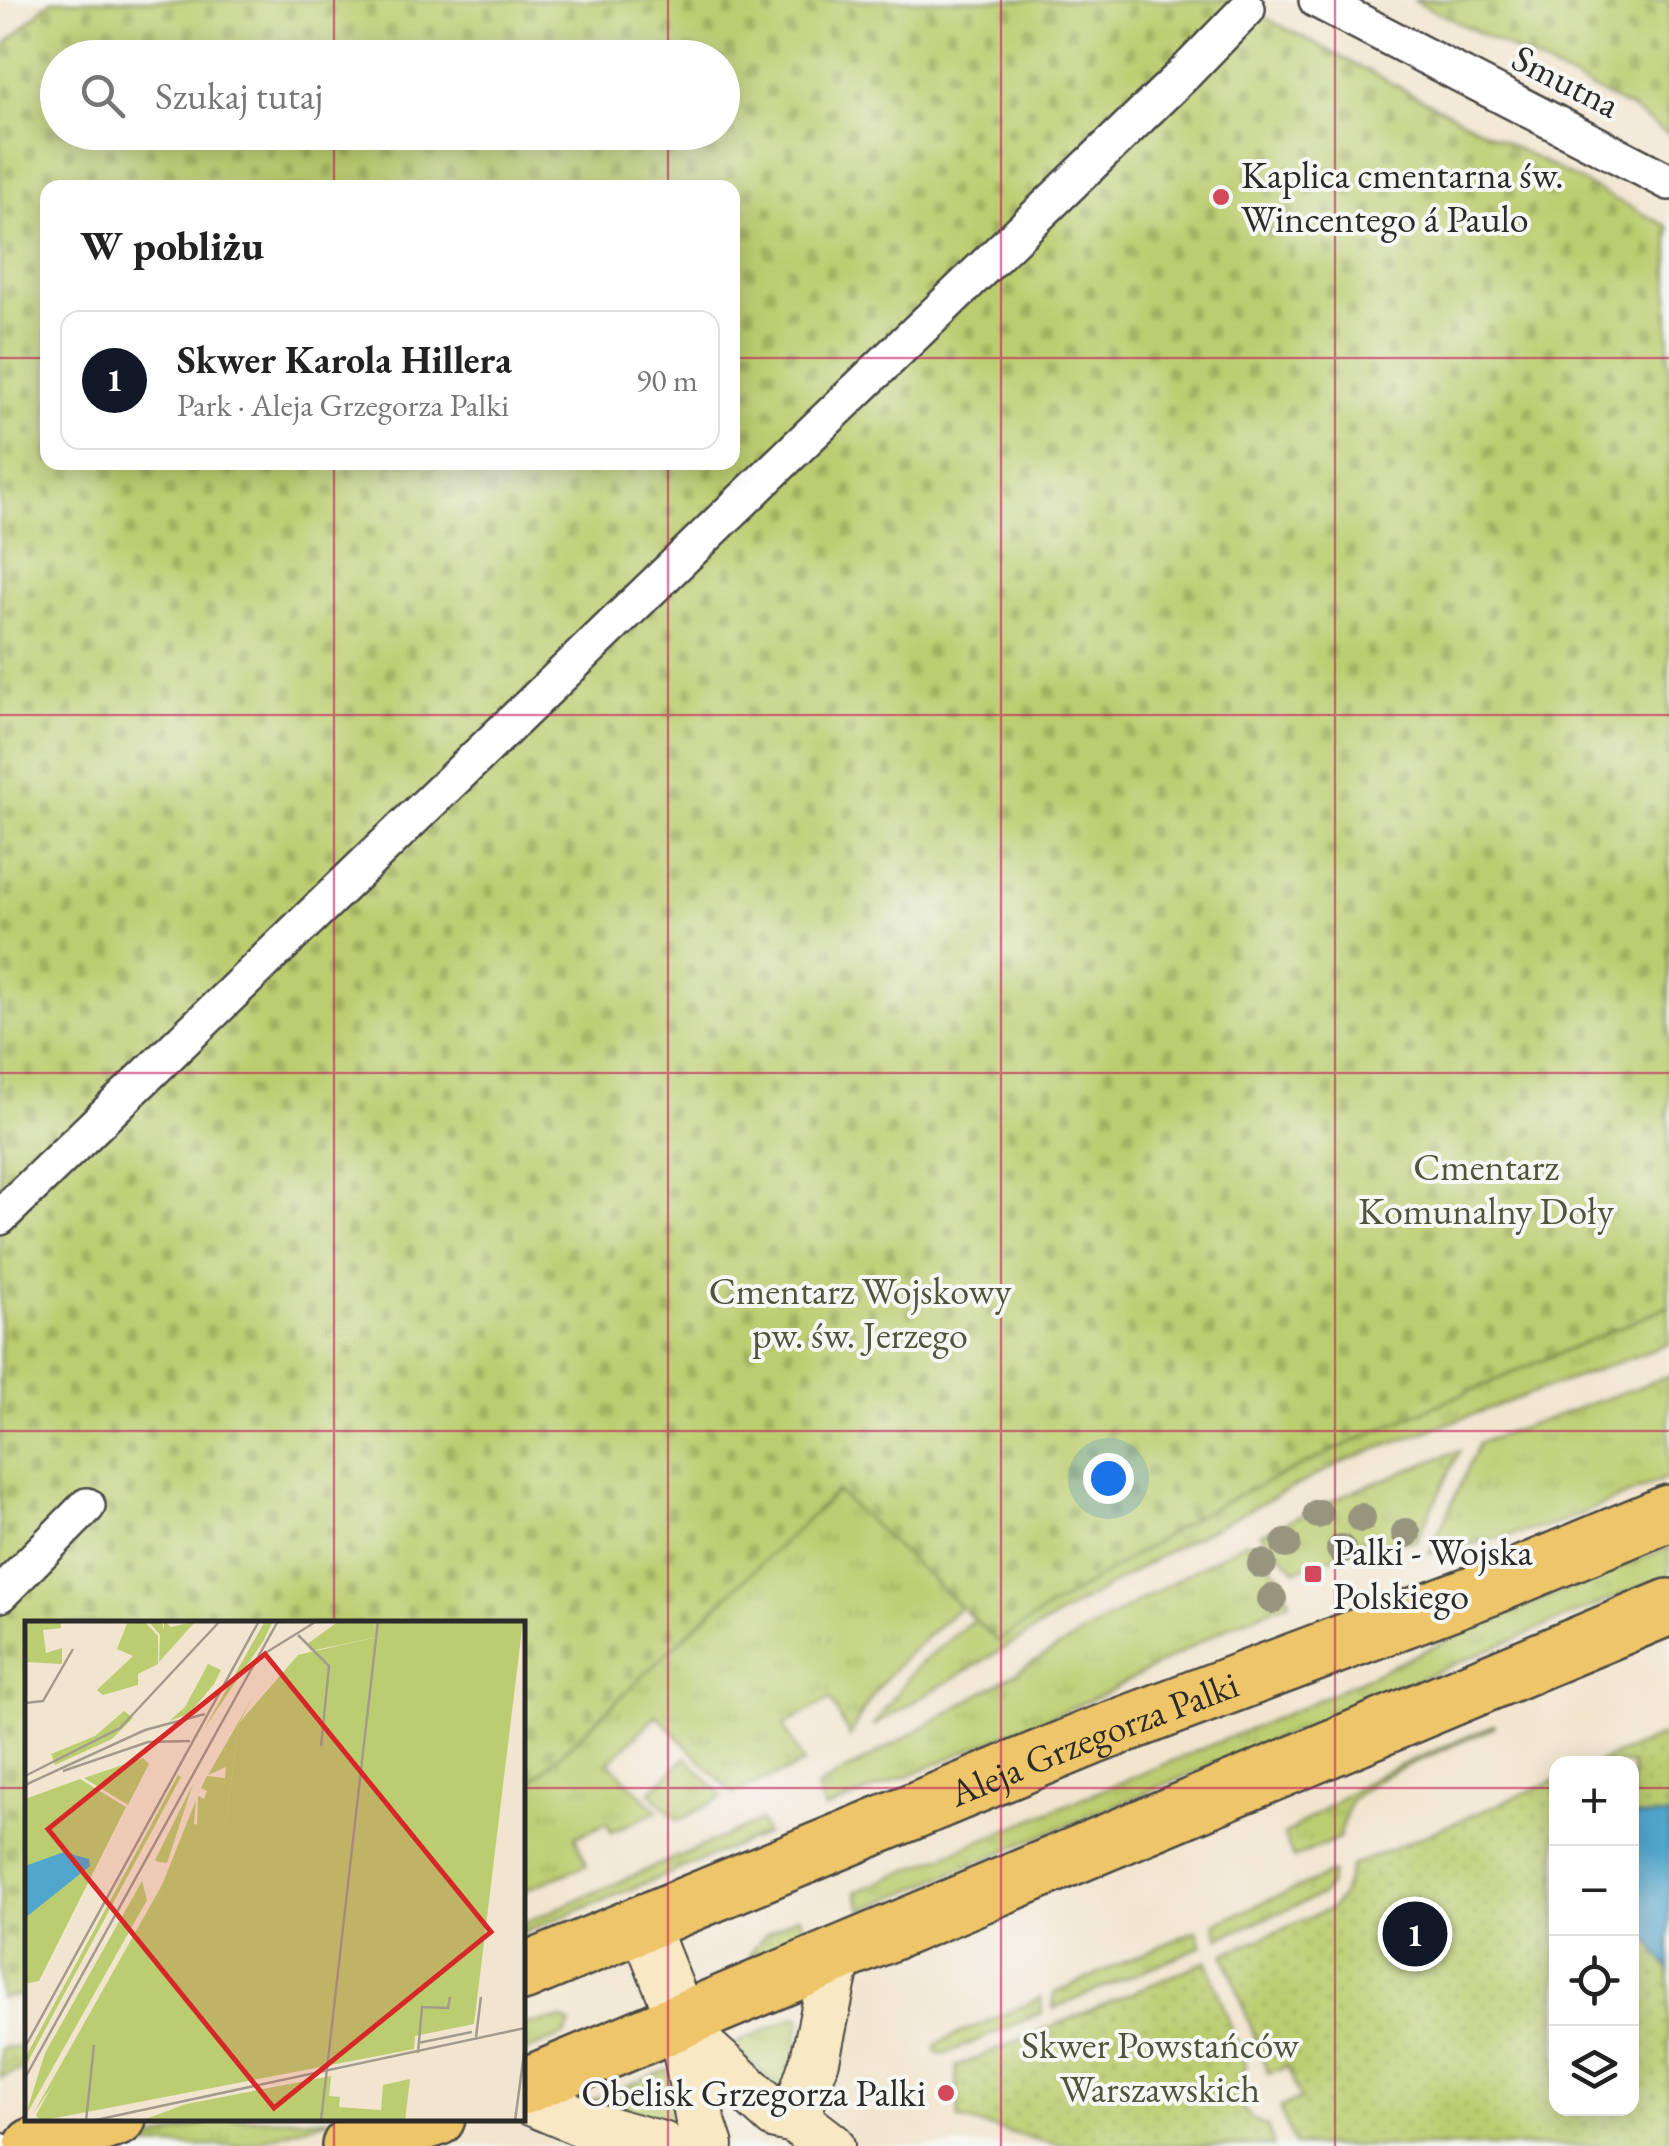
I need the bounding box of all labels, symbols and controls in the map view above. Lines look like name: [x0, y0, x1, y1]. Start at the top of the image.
street label: Smutna: [1504, 33, 1629, 129]
search box: [40, 40, 740, 150]
icon: search: [75, 68, 130, 123]
text: Szukaj tutaj: [155, 71, 323, 120]
place label: Kaplica cmentarna św. Wincentego á Paulo: [1241, 150, 1564, 243]
marker: Kaplica cmentarna św. Wincentego á Paulo: [1210, 186, 1232, 208]
text: W pobliżu: [80, 218, 264, 273]
text: Skwer Karola Hillera: [177, 335, 512, 384]
text: 1: [106, 359, 123, 401]
text: 90 m: [636, 359, 698, 401]
text: Park · Aleja Grzegorza Palki: [177, 384, 509, 426]
park label: Cmentarz Komunalny Doły: [1358, 1142, 1614, 1235]
park label: Cmentarz Wojskowy pw. św. Jerzego: [709, 1266, 1012, 1359]
your location: [1083, 1453, 1134, 1504]
place label: Palki - Wojska Polskiego: [1333, 1527, 1534, 1620]
marker: Palki - Wojska Polskiego: [1302, 1563, 1324, 1585]
inset map: [25, 1621, 525, 2121]
street label: Aleja Grzegorza Palki: [941, 1659, 1245, 1818]
map controls: [1549, 1756, 1639, 2116]
button: +: [1549, 1756, 1639, 1846]
button: −: [1549, 1846, 1639, 1936]
pin: 1: [1382, 1896, 1448, 1972]
button: locate: [1549, 1936, 1639, 2026]
park label: Skwer Powstańców Warszawskich: [1021, 2020, 1300, 2113]
button: layers: [1549, 2026, 1639, 2116]
place label: Obelisk Grzegorza Palki: [581, 2068, 926, 2117]
marker: Obelisk Grzegorza Palki: [935, 2082, 957, 2104]

